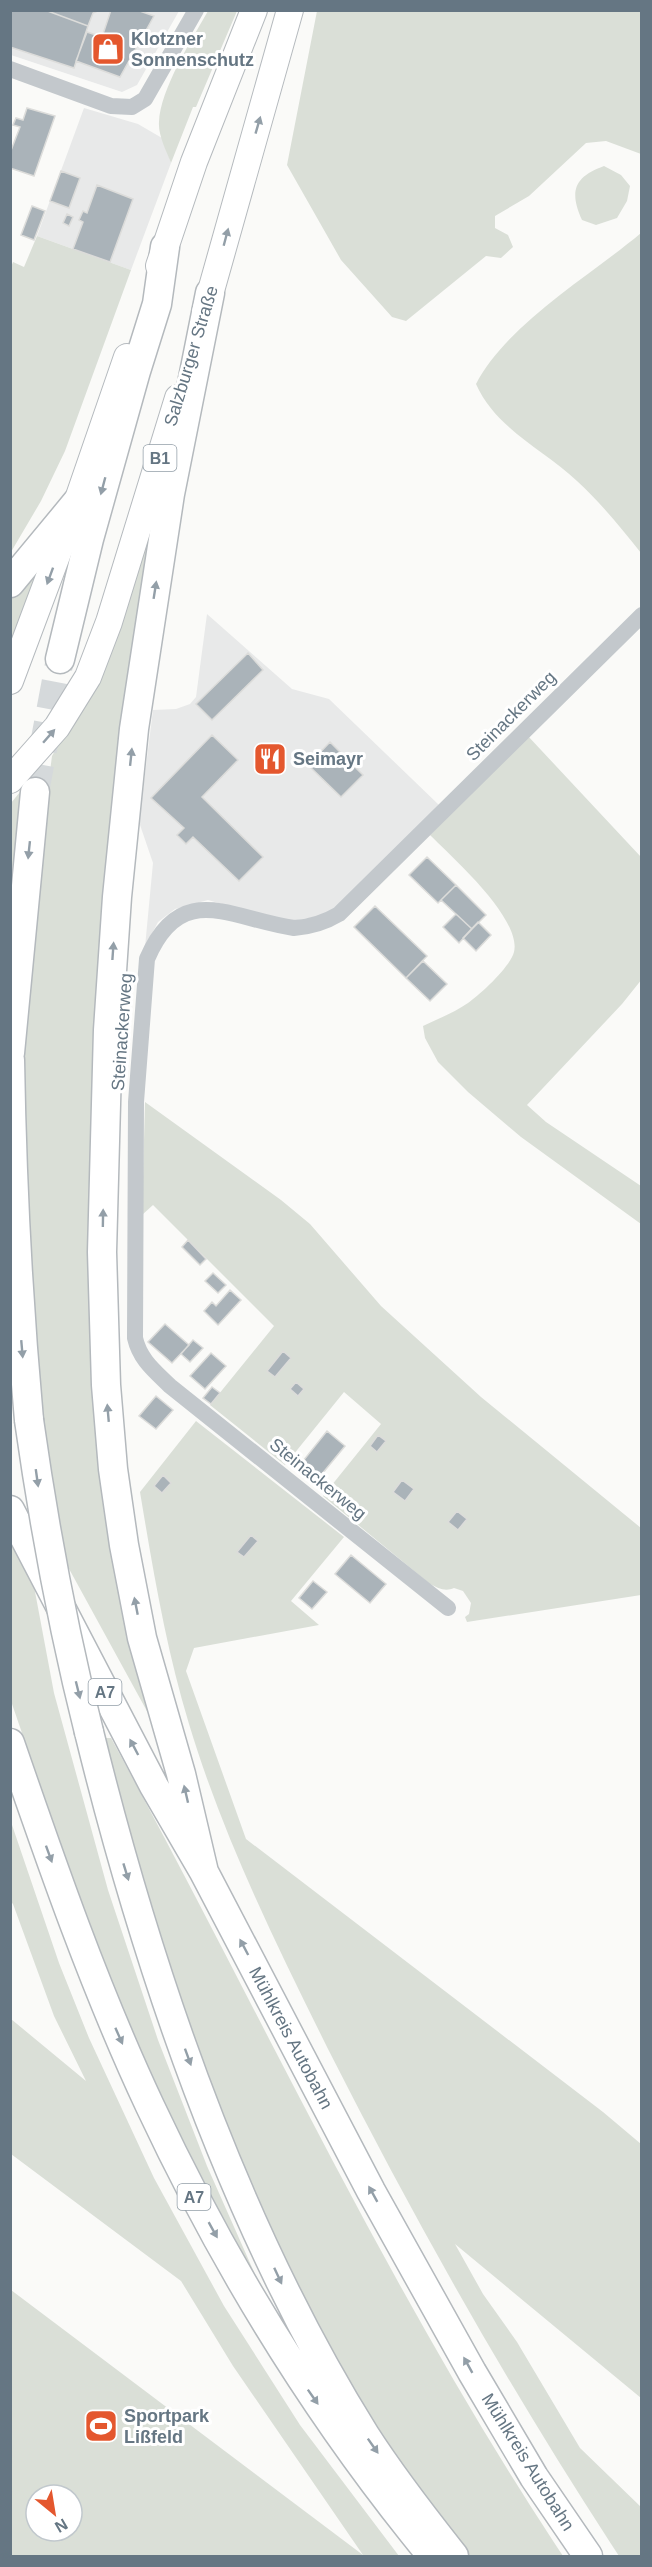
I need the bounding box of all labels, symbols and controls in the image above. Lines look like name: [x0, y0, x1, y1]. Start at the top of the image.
place label: Klotzner Sonnenschutz: [131, 29, 254, 70]
shop icon: Klotzner Sonnenschutz: [90, 31, 126, 67]
one-way arrow: [254, 116, 263, 134]
one-way arrow: [222, 228, 231, 246]
street label: Salzburger Straße: [160, 283, 222, 429]
road number: B1: [144, 445, 176, 471]
one-way arrow: [98, 478, 107, 496]
one-way arrow: [44, 567, 54, 585]
one-way arrow: [150, 581, 159, 600]
street label: Steinackerweg: [462, 667, 560, 765]
one-way arrow: [42, 729, 55, 744]
restaurant icon: Seimayr: [252, 741, 288, 777]
one-way arrow: [126, 747, 136, 766]
place label: Seimayr: [293, 749, 363, 769]
one-way arrow: [24, 841, 34, 860]
one-way arrow: [108, 942, 118, 961]
street label: Steinackerweg: [108, 972, 136, 1092]
one-way arrow: [98, 1209, 107, 1228]
one-way arrow: [17, 1339, 27, 1358]
one-way arrow: [103, 1403, 113, 1422]
street label: Steinackerweg: [266, 1434, 370, 1524]
one-way arrow: [33, 1469, 42, 1488]
one-way arrow: [131, 1596, 140, 1615]
road number: A7: [88, 1679, 122, 1705]
one-way arrow: [74, 1681, 84, 1699]
one-way arrow: [129, 1739, 139, 1756]
one-way arrow: [181, 1784, 190, 1803]
one-way arrow: [45, 1845, 55, 1863]
one-way arrow: [122, 1863, 132, 1881]
one-way arrow: [239, 1938, 249, 1956]
street label: Mühlkreis Autobahn: [245, 1964, 337, 2112]
one-way arrow: [114, 2027, 124, 2045]
one-way arrow: [183, 2048, 193, 2066]
road number: A7: [178, 2184, 210, 2210]
one-way arrow: [368, 2185, 378, 2202]
one-way arrow: [208, 2222, 218, 2239]
one-way arrow: [274, 2268, 283, 2285]
one-way arrow: [463, 2356, 473, 2373]
one-way arrow: [307, 2389, 319, 2405]
street label: Mühlkreis Autobahn: [478, 2390, 578, 2534]
place label: Sportpark Lißfeld: [124, 2406, 210, 2447]
sports icon: Sportpark Lißfeld: [83, 2408, 119, 2444]
one-way arrow: [367, 2438, 379, 2454]
north arrow: [24, 2483, 84, 2543]
text: N: [52, 2515, 71, 2536]

